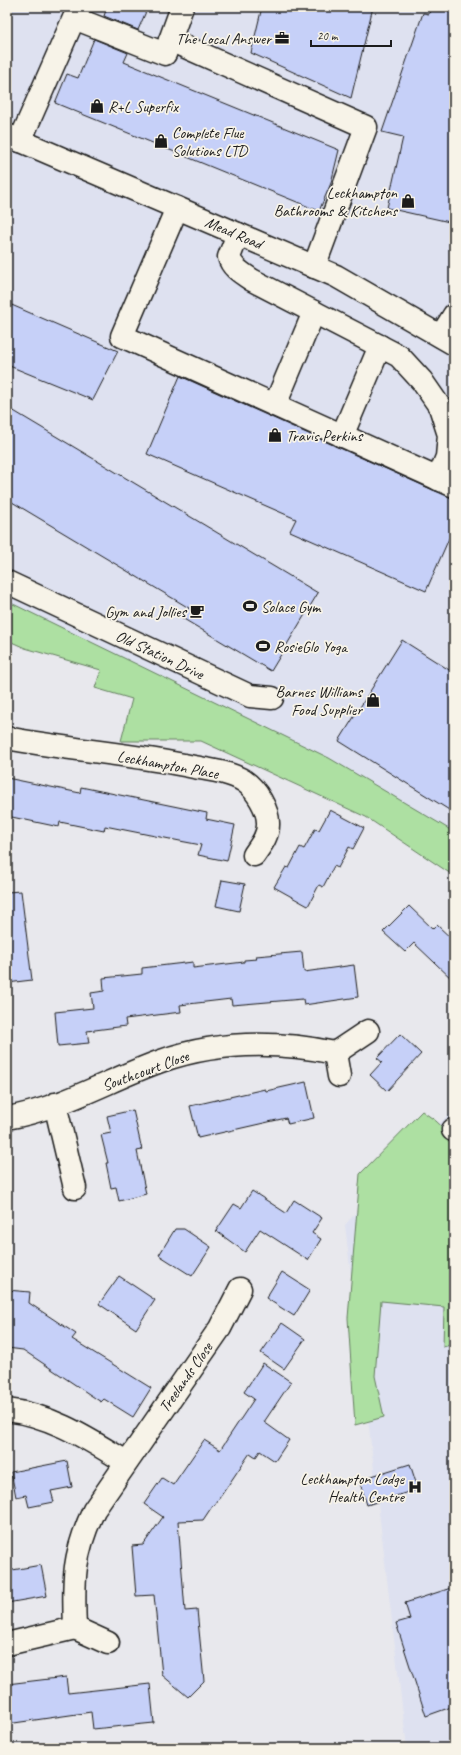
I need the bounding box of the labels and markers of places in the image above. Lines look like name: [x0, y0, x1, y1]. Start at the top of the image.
place label: The Local Answer: [176, 29, 273, 49]
office icon: The Local Answer: [274, 30, 290, 46]
place label: R+L Superfix: [108, 97, 179, 117]
shop icon: R+L Superfix: [89, 98, 105, 114]
place label: Complete Flue Solutions LTD: [172, 123, 249, 161]
shop icon: Complete Flue Solutions LTD: [153, 133, 169, 149]
place label: Leckhampton Bathrooms & Kitchens: [274, 183, 399, 221]
shop icon: Leckhampton Bathrooms & Kitchens: [400, 193, 416, 209]
place label: Travis Perkins: [286, 426, 364, 446]
shop icon: Travis Perkins: [267, 427, 283, 443]
place label: Solace Gym: [261, 597, 322, 617]
sports icon: Solace Gym: [242, 598, 258, 614]
place label: Gym and Jollies: [105, 602, 188, 622]
cafe icon: Gym and Jollies: [189, 603, 205, 619]
place label: RosieGlo Yoga: [274, 637, 348, 657]
sports icon: RosieGlo Yoga: [255, 638, 271, 654]
place label: Barnes Williams Food Supplier: [275, 682, 364, 720]
shop icon: Barnes Williams Food Supplier: [365, 692, 381, 708]
place label: Leckhampton Lodge Health Centre: [300, 1469, 406, 1507]
hospital icon: Leckhampton Lodge Health Centre: [407, 1479, 423, 1495]

